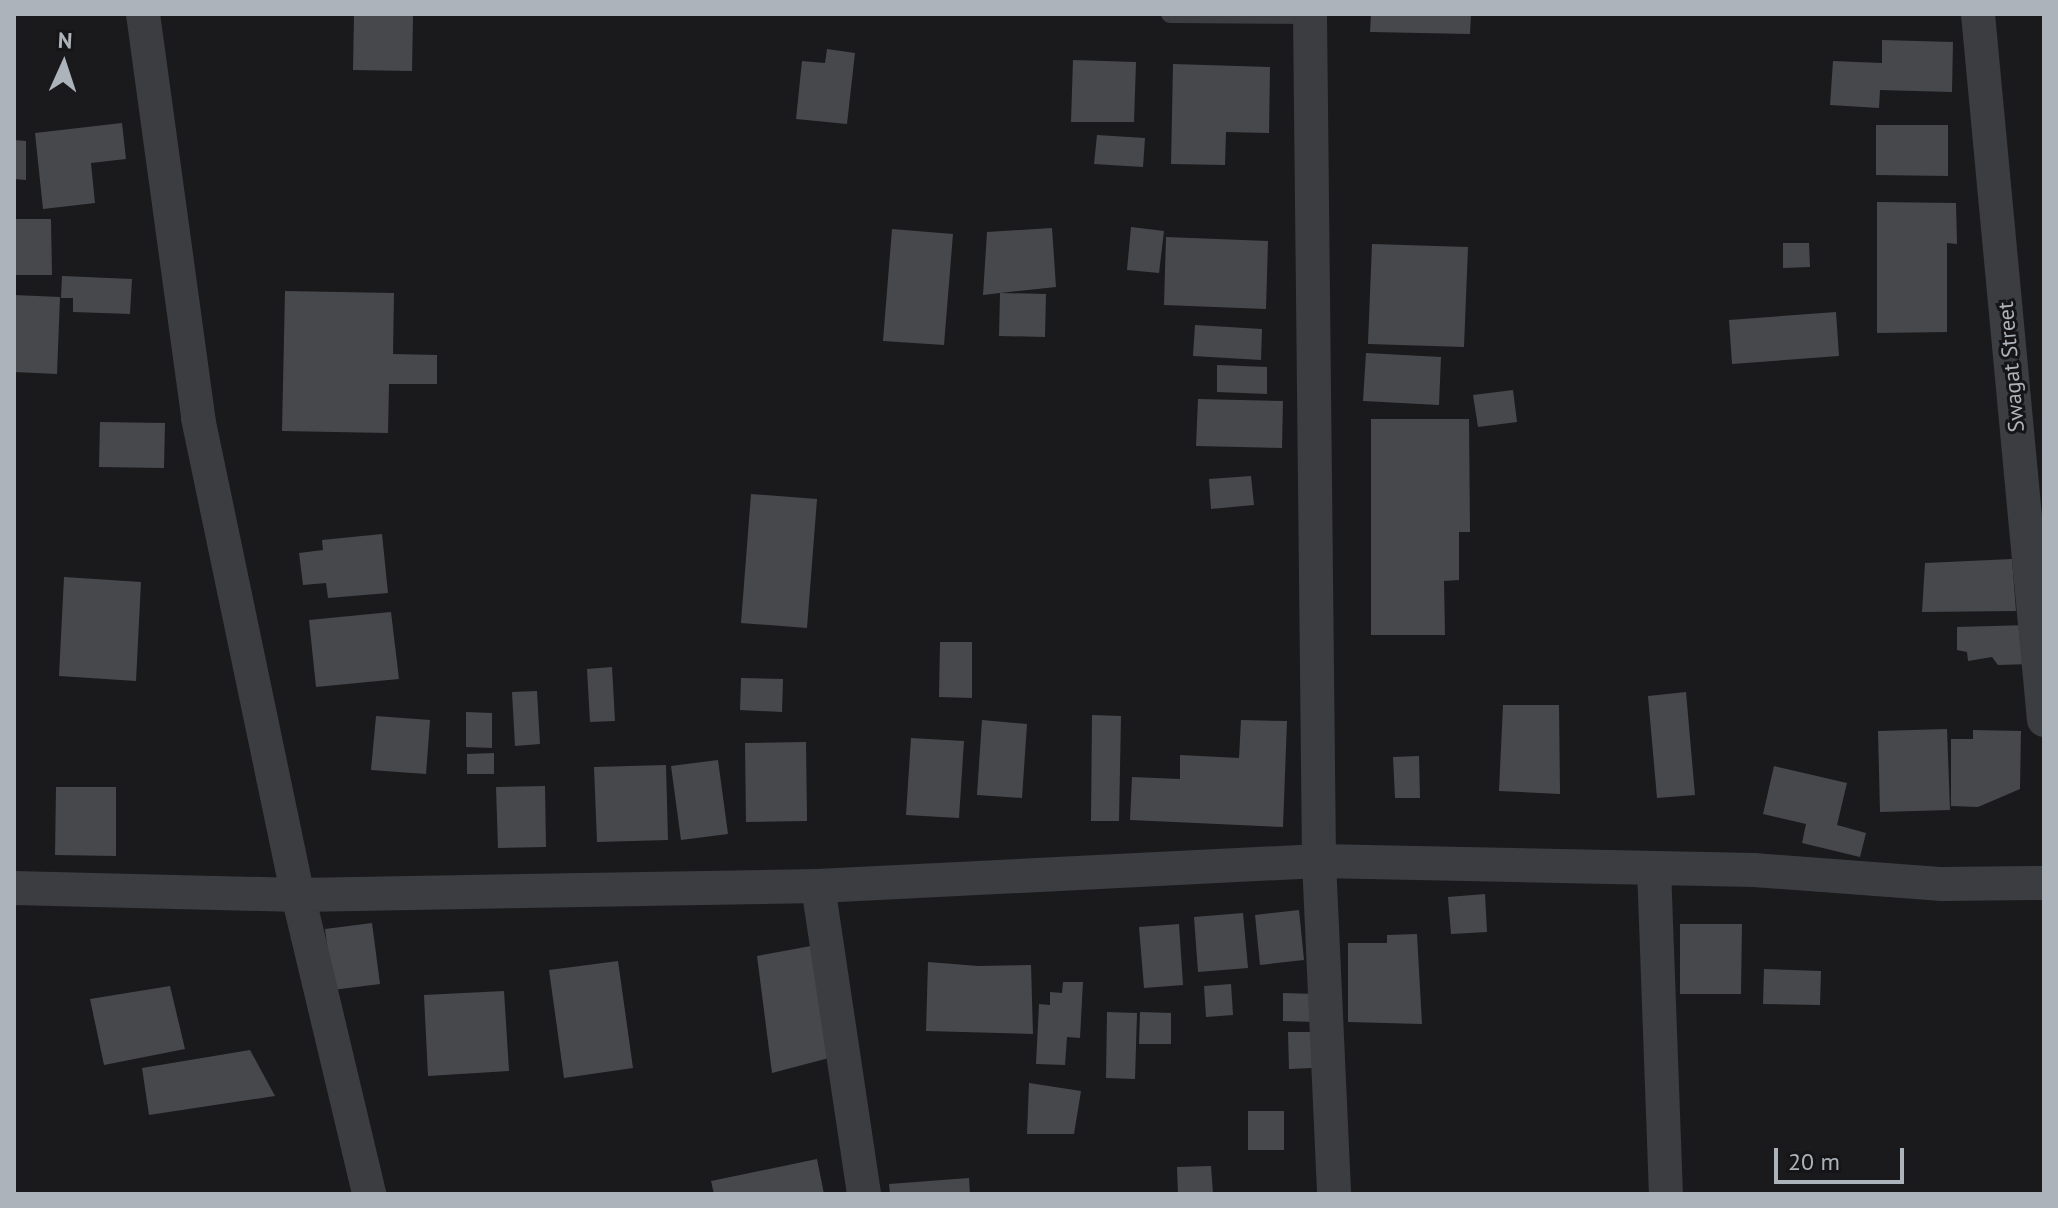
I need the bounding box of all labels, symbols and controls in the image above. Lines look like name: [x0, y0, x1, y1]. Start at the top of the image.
north arrow: [24, 24, 104, 104]
text: N: [57, 26, 73, 54]
street label: Swagat Street: [1992, 301, 2030, 433]
scale bar: [1778, 1132, 1908, 1182]
text: 20 m: [1788, 1146, 1840, 1177]

